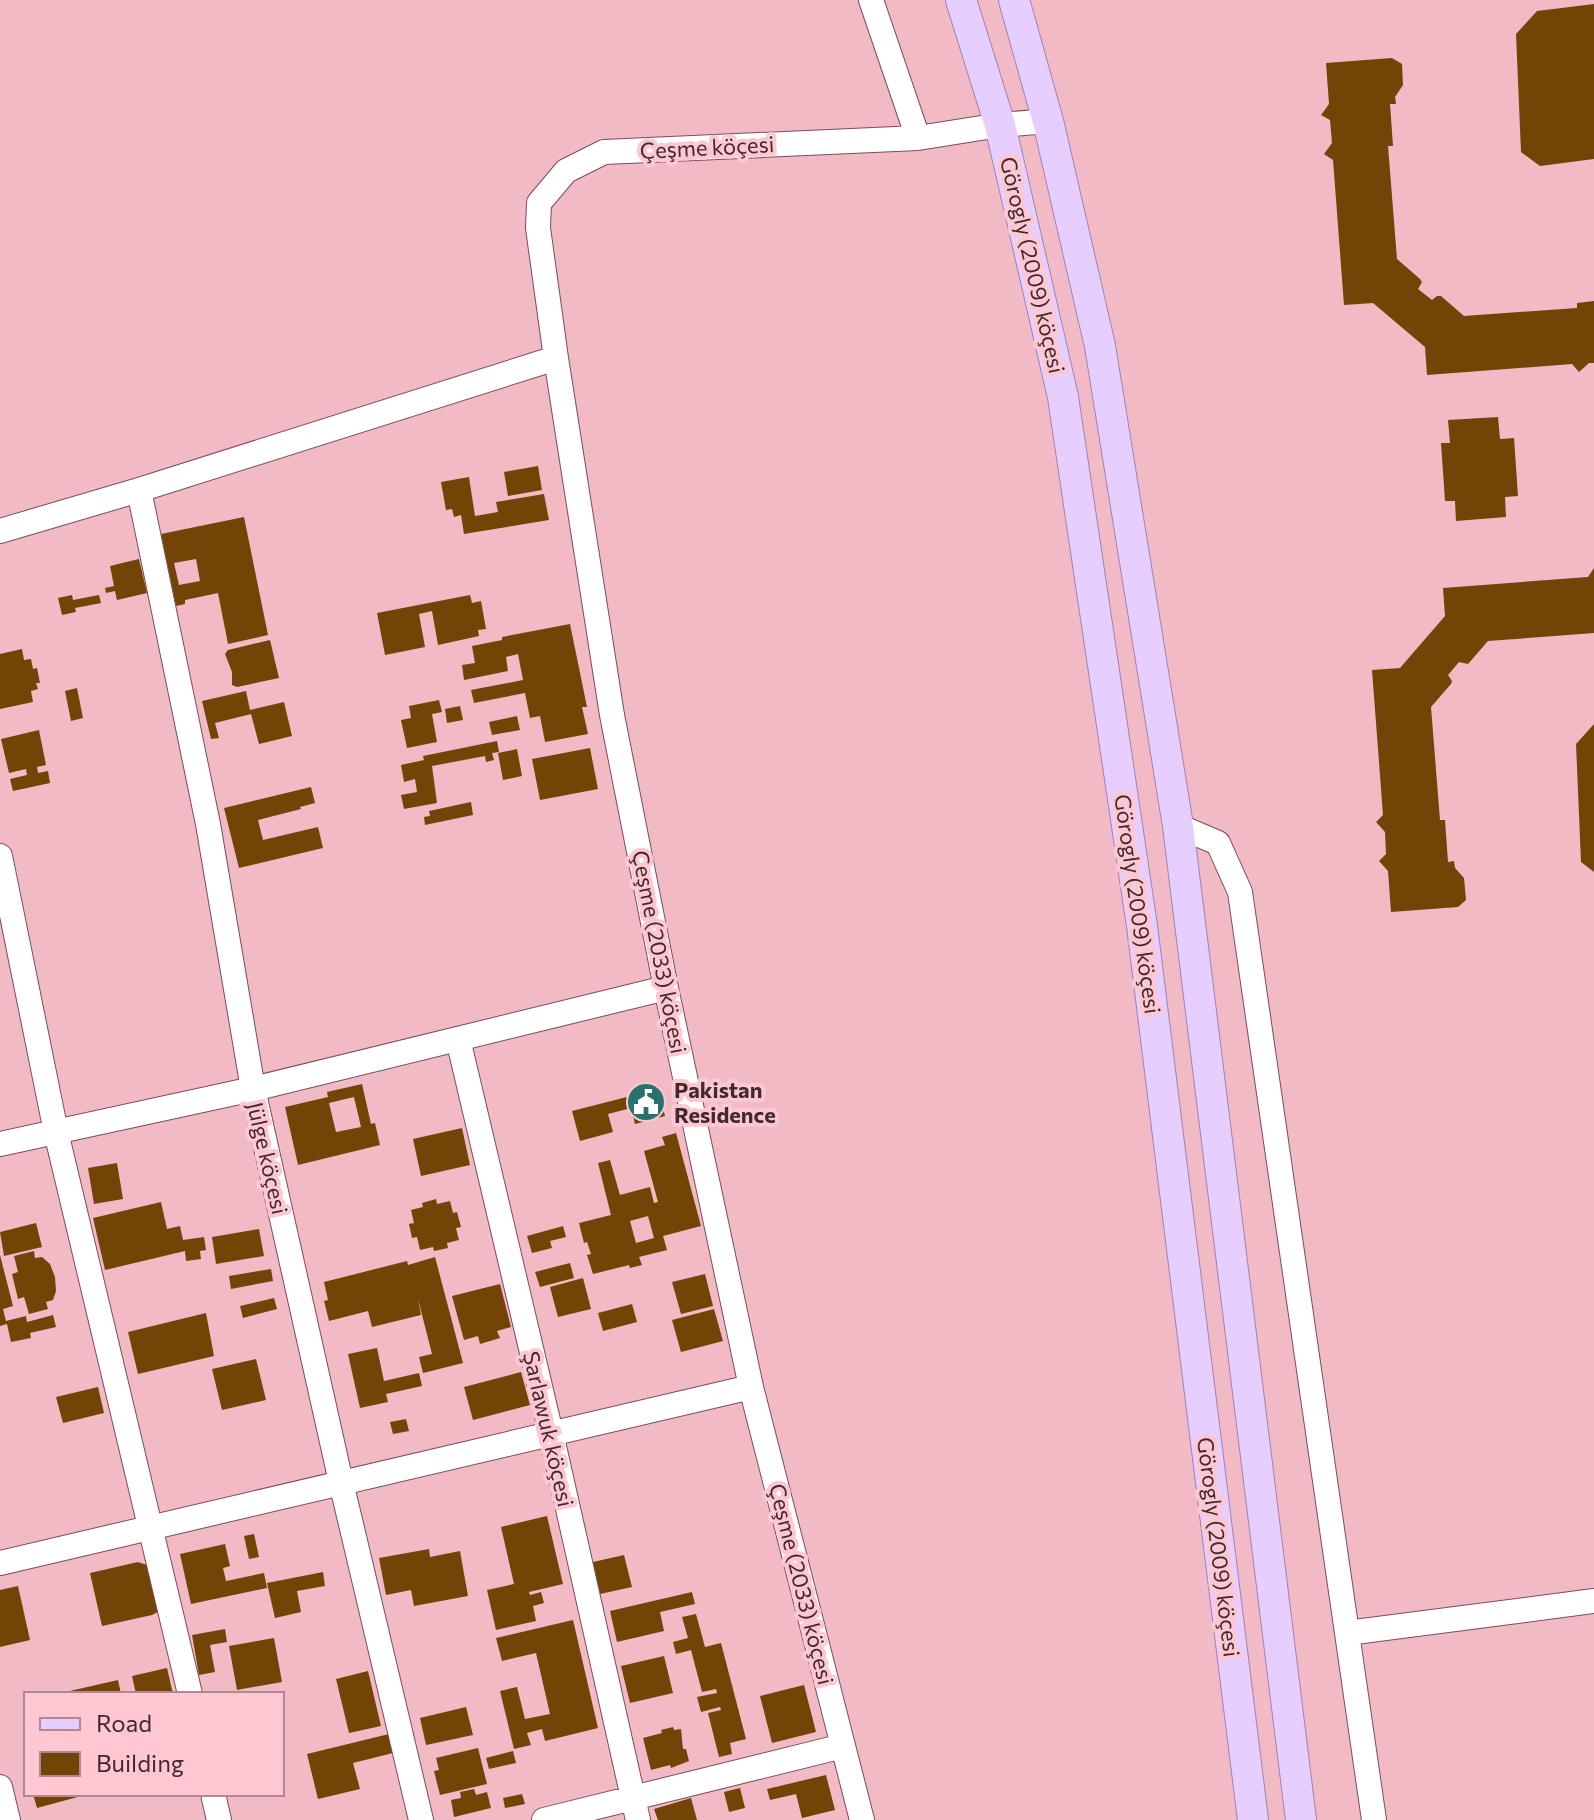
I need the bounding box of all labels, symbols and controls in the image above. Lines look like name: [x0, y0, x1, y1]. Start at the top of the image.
street label: Çeşme köçesi: [639, 130, 775, 164]
street label: Görogly (2009) köçesi: [995, 154, 1071, 376]
street label: Görogly (2009) köçesi: [1109, 793, 1167, 1015]
street label: Çeşme (2033) köçesi: [627, 848, 693, 1056]
place label: Pakistan Residence: [674, 1076, 776, 1128]
public building icon: Pakistan Residence: [625, 1081, 667, 1123]
street label: Jülge köçesi: [242, 1099, 294, 1217]
street label: Şarlawuk köçesi: [518, 1349, 580, 1509]
street label: Görogly (2009) köçesi: [1192, 1436, 1246, 1658]
street label: Çeşme (2033) köçesi: [764, 1481, 840, 1687]
legend: [24, 1692, 284, 1796]
text: Road: [96, 1708, 152, 1737]
text: Building: [96, 1748, 184, 1777]

